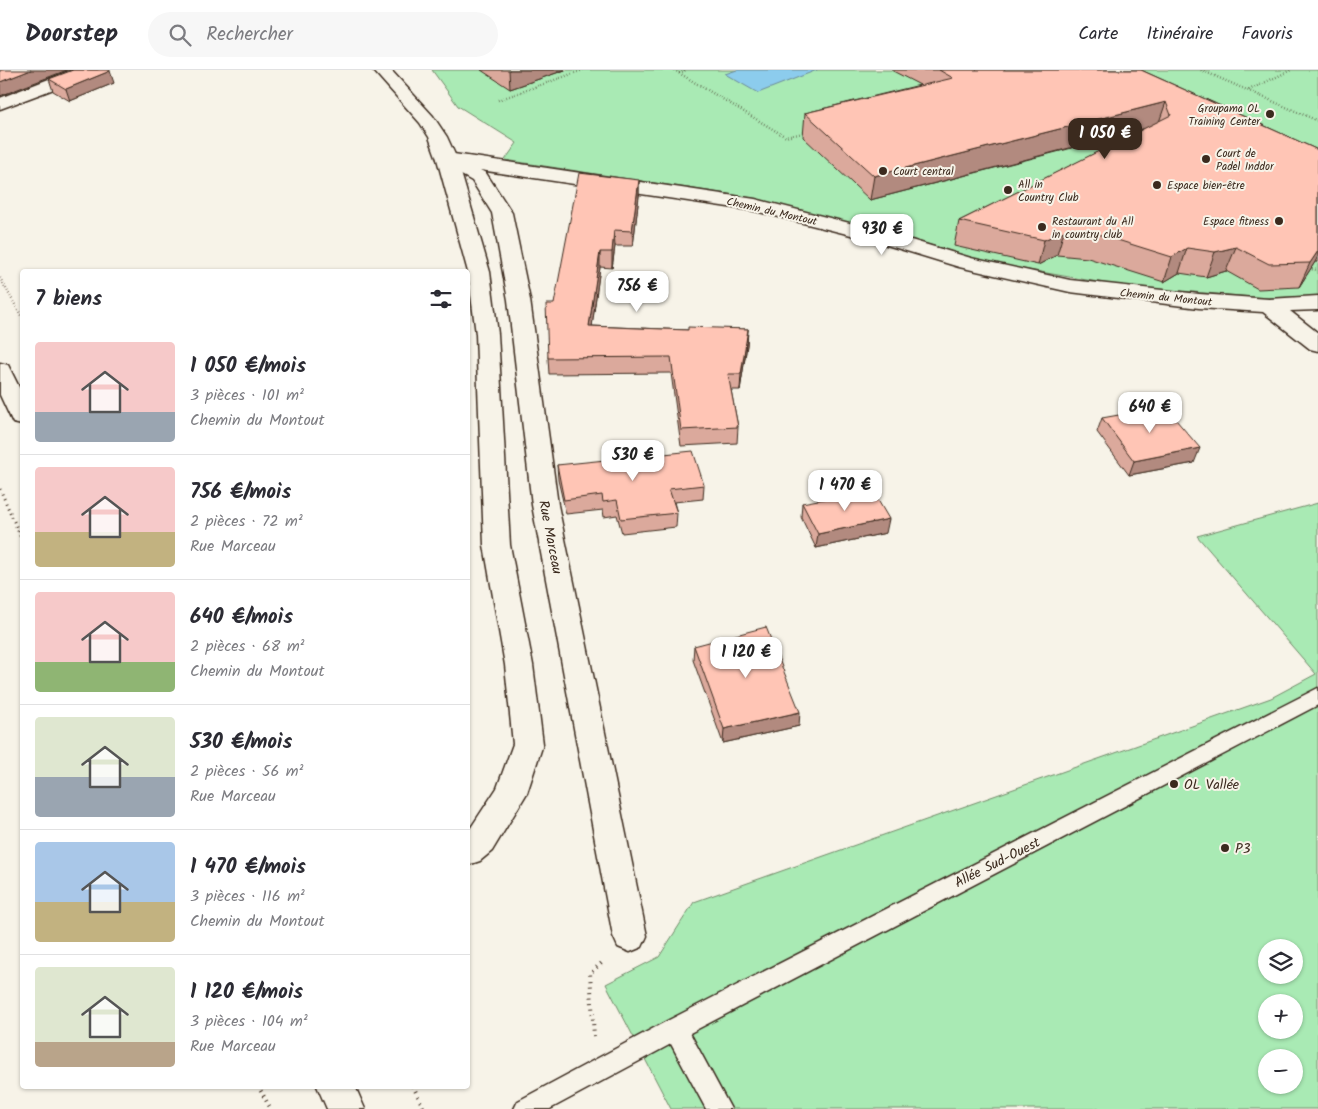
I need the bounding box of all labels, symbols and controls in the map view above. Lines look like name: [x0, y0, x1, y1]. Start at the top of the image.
search box: [148, 12, 498, 57]
text: Doorstep: [25, 15, 118, 54]
text: Rechercher: [206, 20, 293, 50]
text: Carte: [1078, 20, 1118, 49]
text: Itinéraire: [1146, 20, 1213, 49]
text: Favoris: [1241, 20, 1293, 49]
icon: search: [166, 21, 194, 49]
place label: Groupama OL Training Center: [1188, 100, 1261, 131]
marker: Groupama OL Training Center: [1264, 108, 1276, 120]
pin: 1 050 €: [1059, 118, 1151, 160]
text: 1 050 €: [1079, 121, 1131, 146]
place label: Court de Padel Inddor: [1216, 145, 1275, 176]
marker: Court de Padel Inddor: [1200, 153, 1212, 165]
place label: Court central: [893, 163, 954, 181]
marker: Court central: [877, 165, 889, 177]
place label: All in Country Club: [1018, 176, 1079, 207]
place label: Espace bien-être: [1167, 177, 1245, 195]
marker: Espace bien-être: [1151, 179, 1163, 191]
marker: All in Country Club: [1002, 184, 1014, 196]
street label: Chemin du Montout: [725, 193, 820, 231]
place label: Restaurant du All in country club: [1052, 213, 1134, 244]
place label: Espace fitness: [1203, 213, 1269, 231]
pin: 930 €: [847, 214, 917, 256]
marker: Espace fitness: [1273, 215, 1285, 227]
text: 930 €: [861, 217, 903, 242]
marker: Restaurant du All in country club: [1036, 221, 1048, 233]
pin: 756 €: [602, 270, 672, 313]
text: 756 €: [617, 274, 657, 299]
text: 7 biens: [35, 283, 102, 316]
street label: Chemin du Montout: [1119, 284, 1214, 312]
icon: filters: [427, 285, 455, 313]
text: 1 050 €/mois: [190, 350, 306, 383]
icon: home: [75, 362, 135, 422]
text: 3 pièces · 101 m²: [190, 383, 304, 408]
pin: 640 €: [1115, 392, 1185, 434]
text: 640 €: [1129, 395, 1171, 420]
text: Chemin du Montout: [190, 408, 325, 433]
pin: 530 €: [598, 440, 668, 482]
text: 530 €: [612, 443, 654, 468]
pin: 1 470 €: [799, 470, 891, 512]
text: 1 470 €: [819, 473, 871, 498]
text: 756 €/mois: [190, 476, 291, 509]
icon: home: [75, 487, 135, 547]
street label: Rue Marceau: [532, 498, 568, 576]
text: 2 pièces · 72 m²: [190, 509, 303, 534]
text: Rue Marceau: [190, 534, 276, 559]
text: 640 €/mois: [190, 601, 293, 634]
icon: home: [75, 612, 135, 672]
text: 2 pièces · 68 m²: [190, 634, 305, 659]
pin: 1 120 €: [700, 636, 792, 679]
text: 1 120 €: [721, 640, 771, 665]
text: Chemin du Montout: [190, 659, 325, 684]
text: 530 €/mois: [190, 726, 292, 759]
icon: home: [75, 737, 135, 797]
text: 2 pièces · 56 m²: [190, 759, 304, 784]
place label: OL Vallée: [1184, 774, 1240, 796]
marker: OL Vallée: [1168, 778, 1180, 790]
text: Rue Marceau: [190, 784, 276, 809]
street label: Allée Sud-Ouest: [951, 831, 1045, 894]
place label: P3: [1235, 838, 1251, 860]
marker: P3: [1219, 842, 1231, 854]
text: 1 470 €/mois: [190, 851, 306, 884]
icon: home: [75, 862, 135, 922]
text: 3 pièces · 116 m²: [190, 884, 305, 909]
text: Chemin du Montout: [190, 909, 325, 934]
map controls: [1258, 939, 1303, 1094]
button: layers: [1258, 939, 1303, 984]
text: 1 120 €/mois: [190, 976, 303, 1009]
icon: home: [75, 987, 135, 1047]
button: +: [1258, 994, 1303, 1039]
text: 3 pièces · 104 m²: [190, 1009, 308, 1034]
text: Rue Marceau: [190, 1034, 276, 1059]
button: −: [1258, 1049, 1303, 1094]

